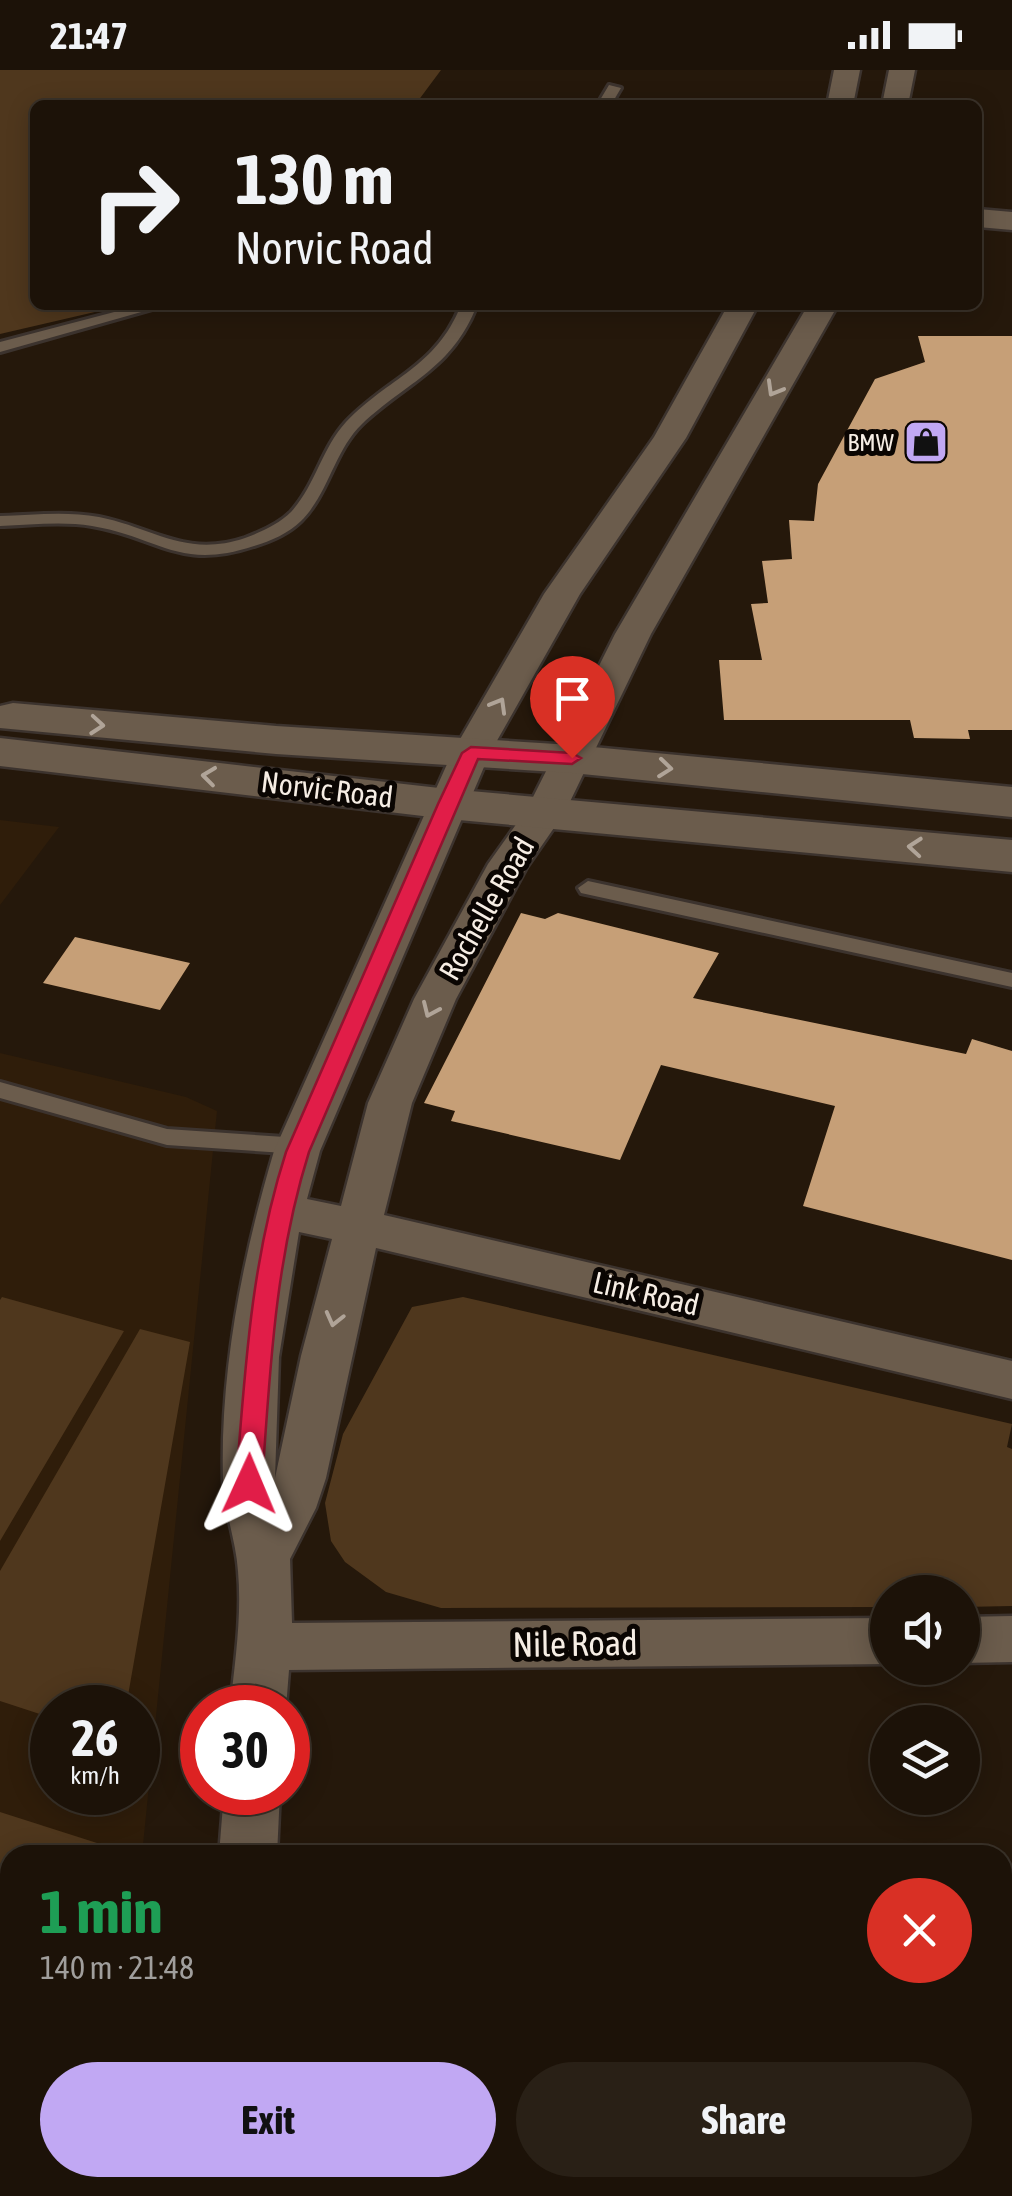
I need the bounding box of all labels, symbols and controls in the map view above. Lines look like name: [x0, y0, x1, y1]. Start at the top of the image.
text: 21:47: [50, 14, 128, 57]
text: 130 m: [235, 139, 394, 219]
icon: right: [70, 140, 200, 270]
text: Norvic Road: [235, 222, 434, 274]
one-way arrow: [767, 379, 786, 397]
shop icon: BMW: [903, 419, 949, 465]
place label: BMW: [847, 428, 895, 456]
pin: [530, 656, 615, 759]
icon: arrive: [545, 671, 600, 726]
one-way arrow: [487, 698, 506, 716]
one-way arrow: [90, 713, 106, 735]
one-way arrow: [658, 756, 674, 778]
street label: Norvic Road: [259, 764, 395, 814]
one-way arrow: [200, 766, 216, 787]
street label: Rochelle Road: [432, 831, 541, 986]
one-way arrow: [907, 837, 923, 859]
one-way arrow: [422, 1000, 442, 1018]
street label: Link Road: [590, 1264, 702, 1322]
one-way arrow: [324, 1310, 345, 1327]
position arrow: [197, 1432, 301, 1536]
map controls: [870, 1575, 980, 1815]
button: sound: [870, 1575, 980, 1685]
street label: Nile Road: [512, 1622, 638, 1664]
speed limit sign: 30: [180, 1685, 310, 1815]
button: layers: [870, 1705, 980, 1815]
text: 26: [71, 1709, 118, 1767]
text: km/h: [70, 1761, 120, 1789]
text: 1 min: [40, 1877, 163, 1946]
button: close: [867, 1878, 972, 1983]
text: 140 m · 21:48: [40, 1949, 194, 1986]
button: Exit: [40, 2062, 496, 2177]
button: Share: [516, 2062, 972, 2177]

